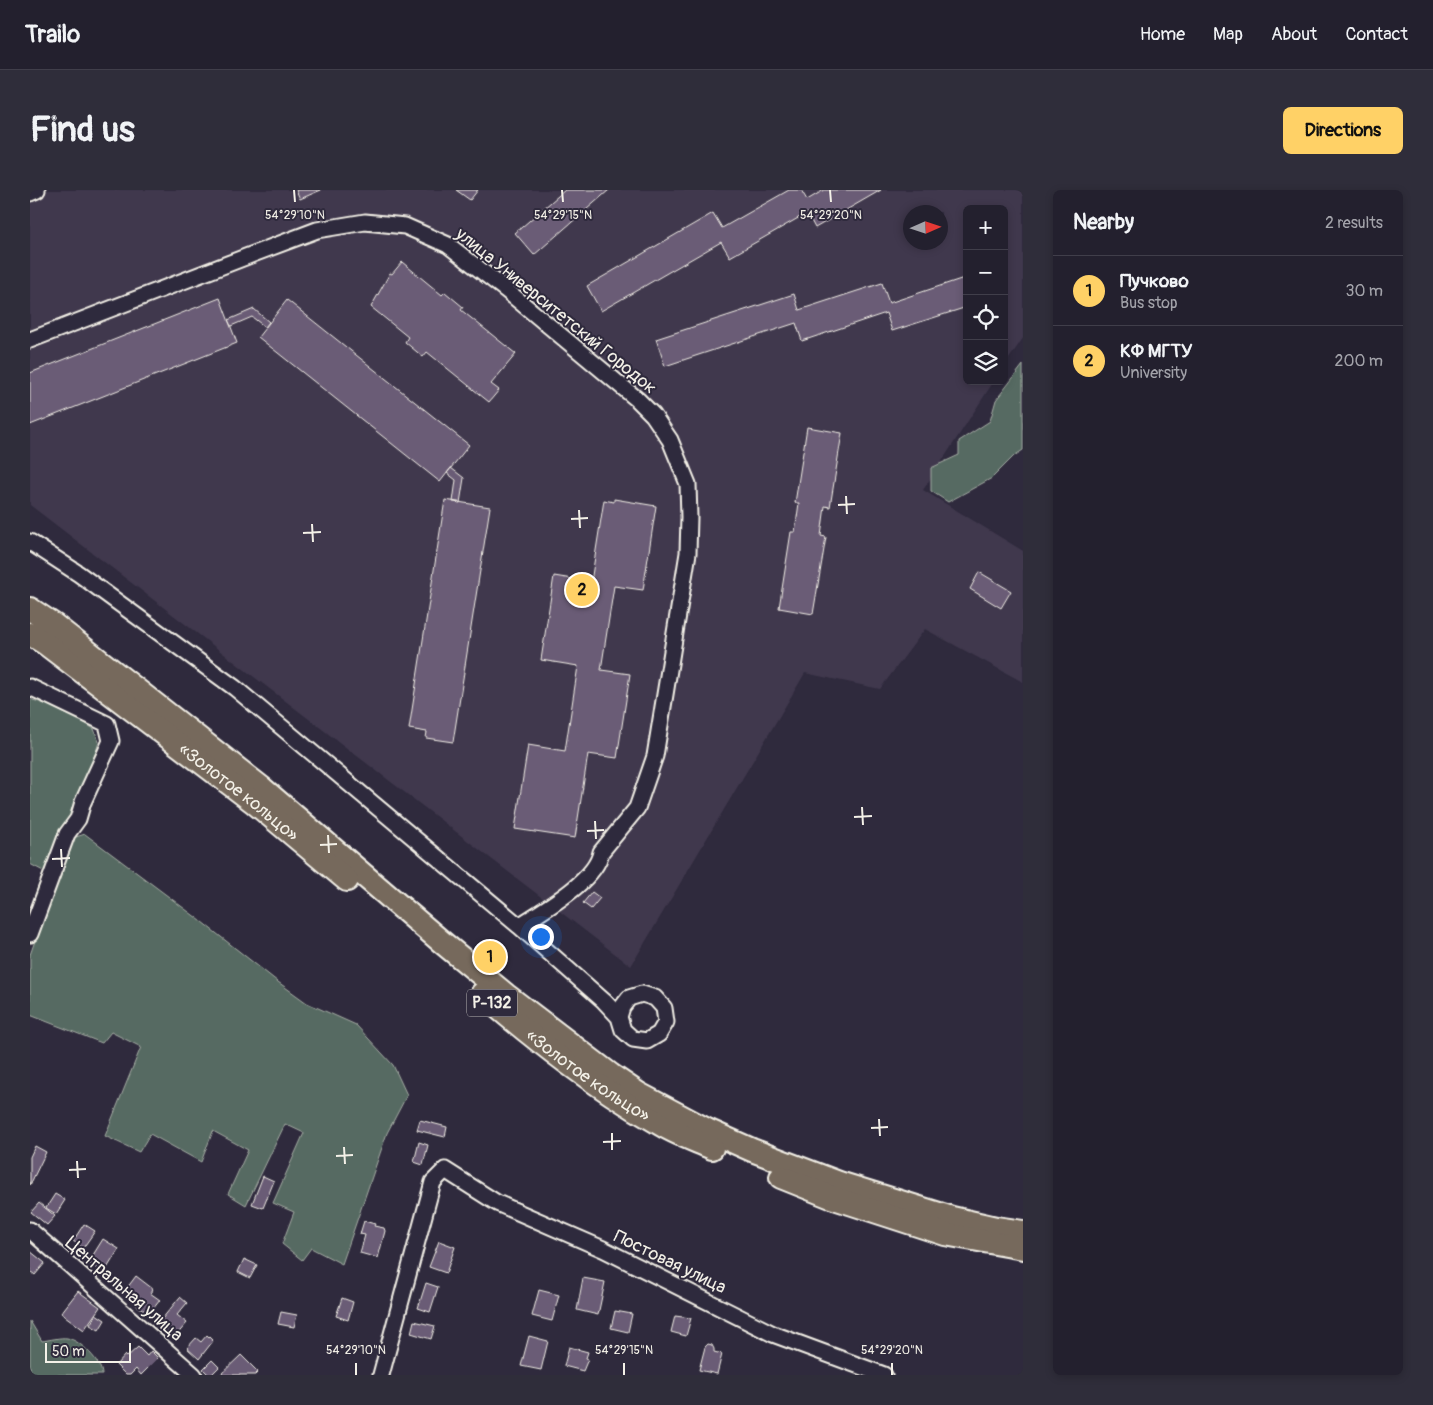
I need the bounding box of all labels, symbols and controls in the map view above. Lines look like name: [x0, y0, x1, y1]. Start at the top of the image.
text: Trailo: [25, 20, 80, 49]
text: Home: [1140, 23, 1185, 46]
text: Map: [1213, 23, 1243, 46]
text: About: [1271, 23, 1317, 46]
text: Contact: [1345, 23, 1408, 46]
button: Directions: [1283, 107, 1403, 154]
text: Find us: [30, 108, 135, 152]
north arrow: [903, 205, 948, 250]
map controls: [963, 205, 1008, 385]
button: +: [963, 205, 1008, 250]
text: 54°29'10"N: [265, 208, 325, 223]
text: 54°29'15"N: [534, 208, 592, 223]
text: 54°29'20"N: [800, 208, 862, 223]
text: Nearby: [1073, 209, 1134, 236]
text: 2 results: [1325, 213, 1383, 233]
street label: улица Университетский Городок: [450, 222, 661, 399]
button: −: [963, 250, 1008, 295]
text: Пучково: [1120, 269, 1189, 293]
text: 1: [1086, 281, 1092, 301]
text: 30 m: [1345, 281, 1383, 301]
text: Bus stop: [1120, 293, 1178, 313]
button: locate: [963, 295, 1008, 340]
text: КФ МГТУ: [1120, 339, 1193, 363]
button: layers: [963, 340, 1008, 385]
text: 2: [1085, 351, 1093, 371]
text: 200 m: [1335, 351, 1383, 371]
text: University: [1120, 363, 1187, 383]
pin: 2: [566, 571, 598, 609]
street label: «Золотое кольцо»: [174, 738, 304, 846]
your location: [528, 924, 554, 950]
pin: 1: [474, 938, 506, 976]
road number: Р-132: [467, 990, 517, 1016]
street label: «Золотое кольцо»: [521, 1024, 654, 1127]
street label: Постовая улица: [610, 1225, 730, 1299]
street label: Центральная улица: [60, 1232, 188, 1346]
scale bar: [45, 1340, 131, 1363]
text: 50 m: [52, 1343, 85, 1360]
text: 54°29'10"N: [326, 1343, 386, 1358]
text: 54°29'15"N: [595, 1343, 653, 1358]
text: 54°29'20"N: [861, 1343, 923, 1358]

